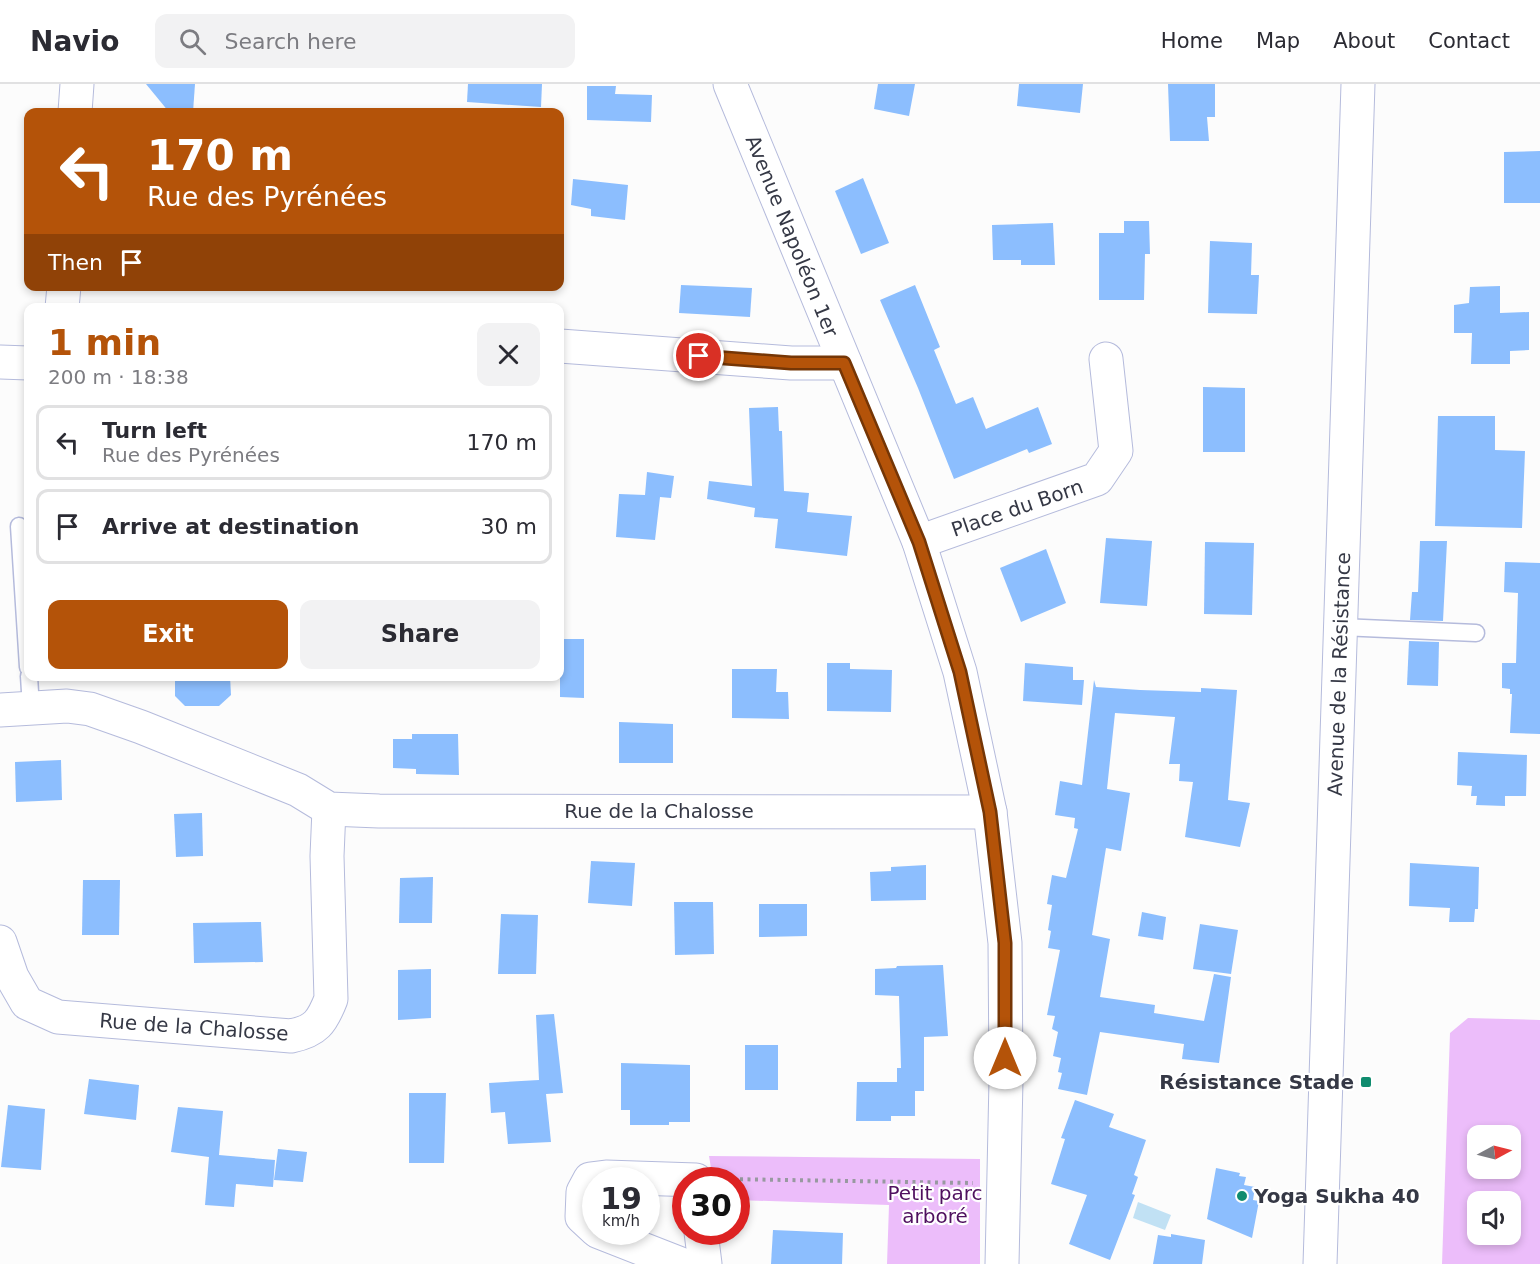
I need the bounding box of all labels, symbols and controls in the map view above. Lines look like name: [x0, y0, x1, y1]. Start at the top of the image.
search box: [155, 14, 575, 68]
text: Navio: [30, 25, 119, 58]
icon: search: [176, 25, 209, 58]
text: Search here: [224, 29, 357, 54]
text: Home: [1161, 29, 1223, 53]
text: Map: [1256, 29, 1300, 53]
text: About: [1333, 29, 1395, 53]
text: Contact: [1428, 29, 1510, 53]
text: 170 m: [147, 131, 293, 180]
icon: left: [48, 132, 126, 210]
street label: Avenue Napoléon 1er: [741, 132, 844, 341]
text: Rue des Pyrénées: [147, 181, 387, 212]
icon: arrive: [115, 246, 148, 279]
text: Then: [48, 250, 103, 275]
text: 1 min: [48, 322, 161, 363]
button: close: [477, 323, 540, 386]
pin: [673, 330, 724, 381]
icon: arrive: [682, 339, 715, 372]
text: 200 m · 18:38: [48, 365, 189, 389]
text: Turn left: [102, 418, 207, 443]
icon: left: [51, 426, 84, 459]
text: 170 m: [467, 430, 537, 455]
text: Rue des Pyrénées: [102, 443, 280, 467]
street label: Place du Born: [948, 474, 1086, 542]
icon: arrive: [51, 510, 84, 543]
text: Arrive at destination: [102, 514, 359, 539]
text: 30 m: [481, 514, 537, 539]
street label: Avenue de la Résistance: [1323, 552, 1355, 796]
button: Exit: [48, 600, 288, 669]
button: Share: [300, 600, 540, 669]
street label: Rue de la Chalosse: [564, 799, 754, 823]
street label: Rue de la Chalosse: [99, 1008, 289, 1046]
position arrow: [973, 1026, 1037, 1090]
place label: Résistance Stade: [1159, 1070, 1354, 1094]
marker: Résistance Stade: [1359, 1075, 1373, 1089]
north arrow: [1467, 1125, 1521, 1179]
map controls: [1467, 1125, 1521, 1245]
speed limit sign: 30: [672, 1167, 750, 1245]
text: 19: [600, 1181, 642, 1216]
park label: Petit parc arboré: [888, 1181, 982, 1228]
place label: Yoga Sukha 40: [1253, 1184, 1420, 1208]
marker: Yoga Sukha 40: [1235, 1189, 1249, 1203]
button: sound: [1467, 1191, 1521, 1245]
text: km/h: [602, 1212, 640, 1230]

